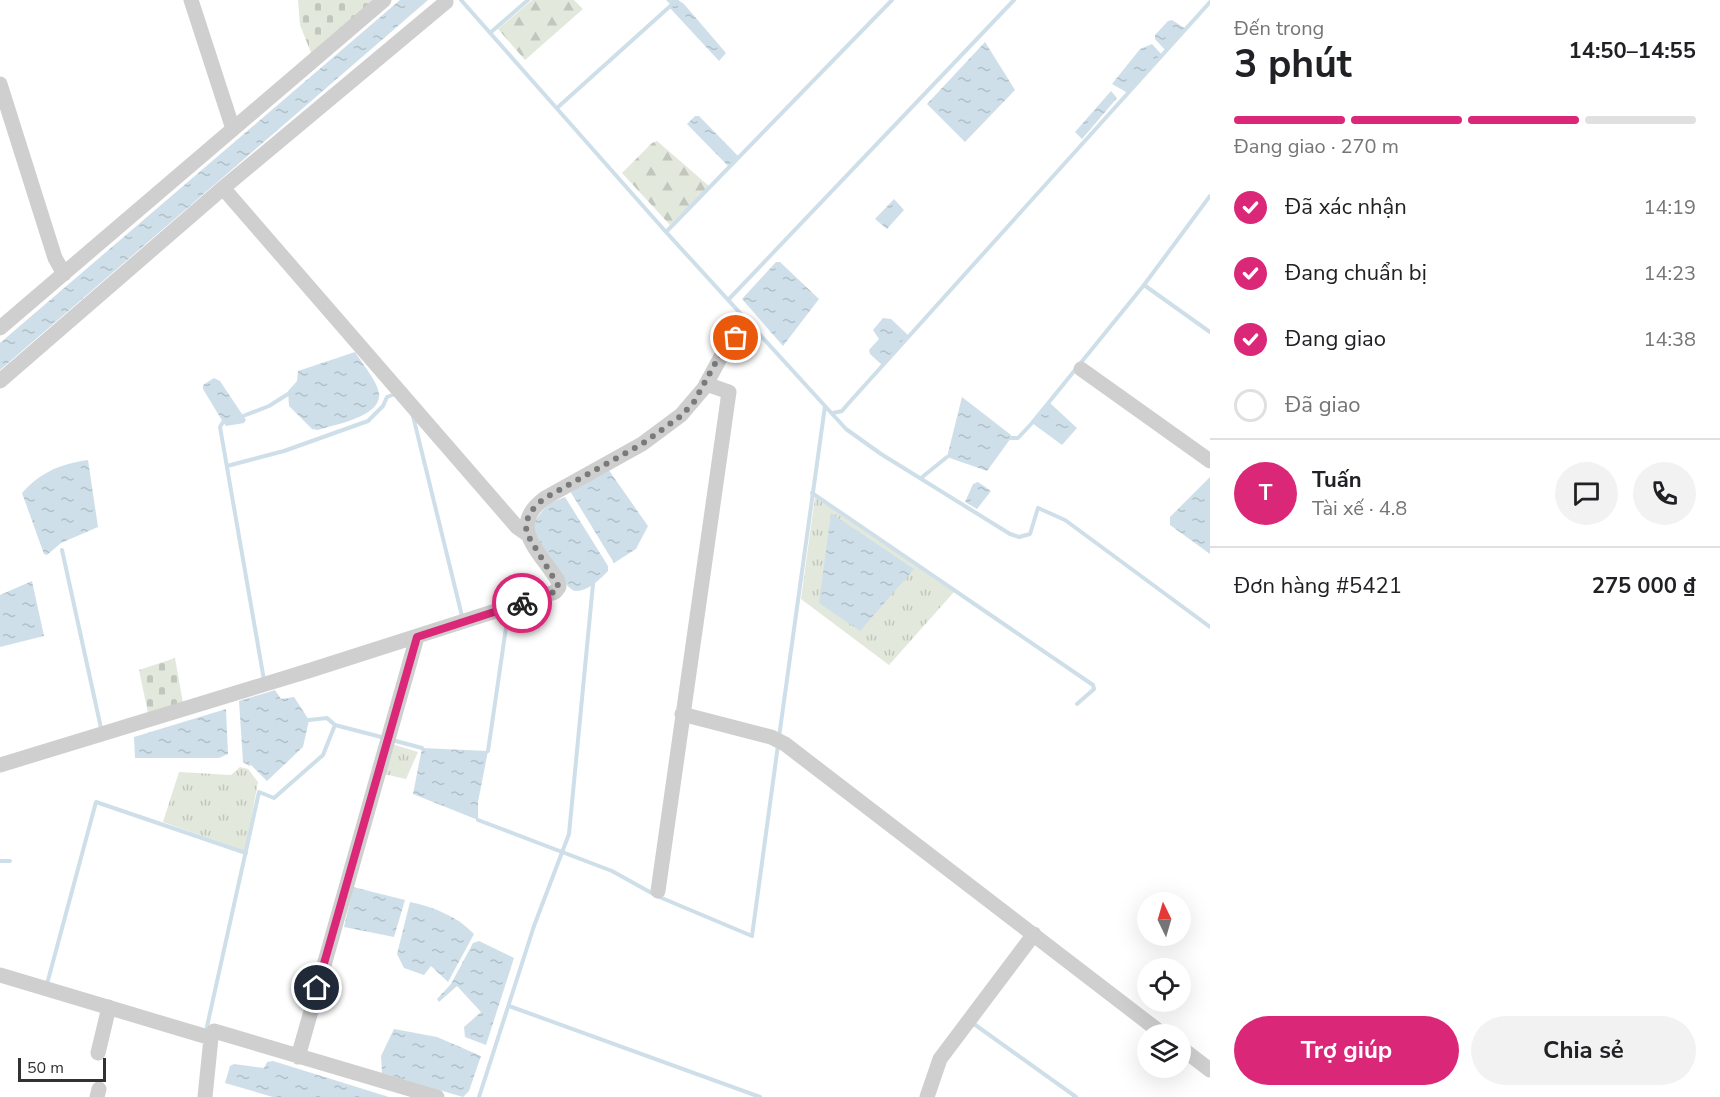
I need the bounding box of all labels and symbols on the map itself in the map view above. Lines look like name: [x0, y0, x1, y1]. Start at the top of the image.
pin: [710, 312, 761, 363]
courier: [492, 573, 552, 633]
north arrow: [1137, 892, 1191, 946]
pin: [291, 962, 342, 1013]
scale bar: [18, 1055, 106, 1082]

